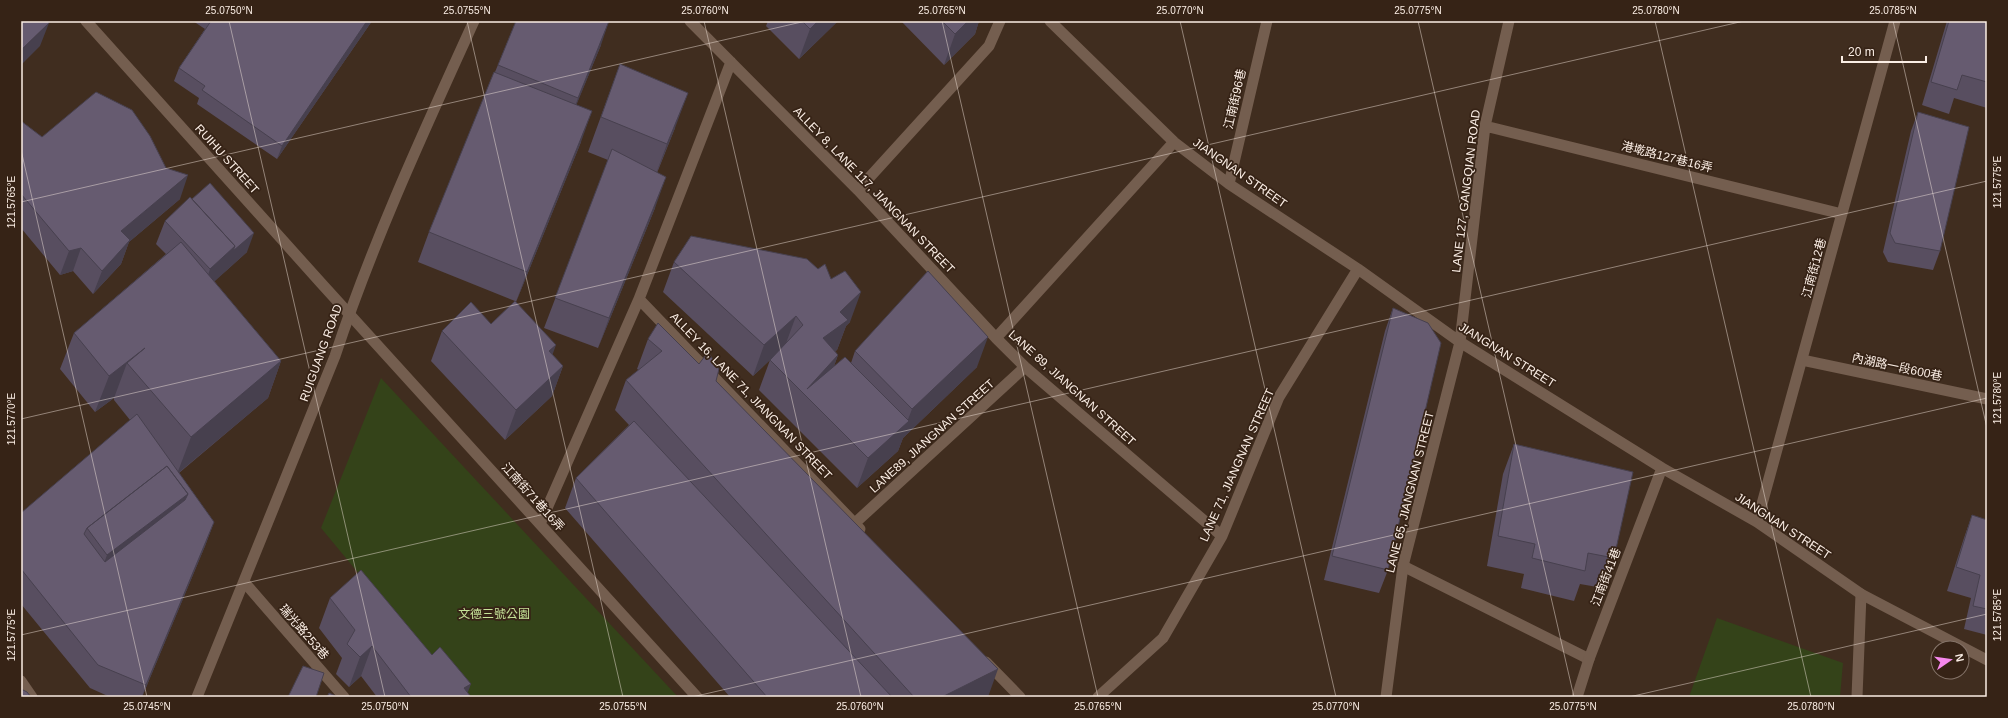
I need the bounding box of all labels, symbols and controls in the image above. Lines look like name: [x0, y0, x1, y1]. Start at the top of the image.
text: 25.0750°N: [205, 5, 253, 16]
text: 25.0755°N: [443, 5, 491, 16]
text: 25.0760°N: [681, 5, 729, 16]
text: 25.0765°N: [918, 5, 966, 16]
text: 25.0770°N: [1156, 5, 1204, 16]
text: 25.0775°N: [1394, 5, 1442, 16]
text: 25.0780°N: [1632, 5, 1680, 16]
text: 25.0785°N: [1869, 5, 1917, 16]
scale bar: [1842, 38, 1926, 64]
text: 20 m: [1848, 45, 1875, 59]
street label: 江南街96巷: [1221, 68, 1249, 130]
street label: ALLEY 8, LANE 117, JIANGNAN STREET: [791, 104, 958, 276]
street label: LANE 127, GANGQIAN ROAD: [1449, 108, 1483, 273]
street label: RUIHU STREET: [192, 121, 262, 197]
street label: JIANGNAN STREET: [1190, 135, 1290, 211]
street label: 港墘路127巷16弄: [1620, 139, 1714, 175]
text: 121.5775°E: [1992, 155, 2003, 208]
text: 121.5765°E: [6, 175, 17, 228]
street label: 江南街12巷: [1799, 237, 1829, 299]
street label: RUIGUANG ROAD: [297, 302, 345, 404]
street label: ALLEY 16, LANE 71, JIANGNAN STREET: [667, 310, 835, 483]
street label: JIANGNAN STREET: [1456, 320, 1558, 391]
street label: LANE 89, JIANGNAN STREET: [1006, 327, 1139, 449]
street label: 內湖路一段600巷: [1851, 351, 1943, 383]
text: 121.5780°E: [1992, 371, 2003, 424]
street label: LANE89, JIANGNAN STREET: [867, 376, 998, 496]
street label: LANE 71, JIANGNAN STREET: [1197, 386, 1277, 544]
text: 121.5770°E: [6, 392, 17, 445]
street label: LANE 65, JIANGNAN STREET: [1383, 409, 1437, 574]
street label: 江南街71巷16弄: [499, 460, 567, 534]
street label: JIANGNAN STREET: [1732, 490, 1834, 563]
street label: 江南街41巷: [1588, 546, 1624, 608]
text: 121.5785°E: [1992, 588, 2003, 641]
street label: 瑞光路253巷: [276, 602, 332, 662]
park label: 文德三號公園: [458, 607, 530, 621]
text: 121.5775°E: [6, 608, 17, 661]
north arrow: [1930, 640, 1970, 680]
text: N: [1953, 653, 1966, 663]
text: 25.0745°N: [123, 701, 171, 712]
text: 25.0750°N: [361, 701, 409, 712]
text: 25.0755°N: [599, 701, 647, 712]
text: 25.0760°N: [836, 701, 884, 712]
text: 25.0765°N: [1074, 701, 1122, 712]
text: 25.0770°N: [1312, 701, 1360, 712]
text: 25.0775°N: [1549, 701, 1597, 712]
text: 25.0780°N: [1787, 701, 1835, 712]

